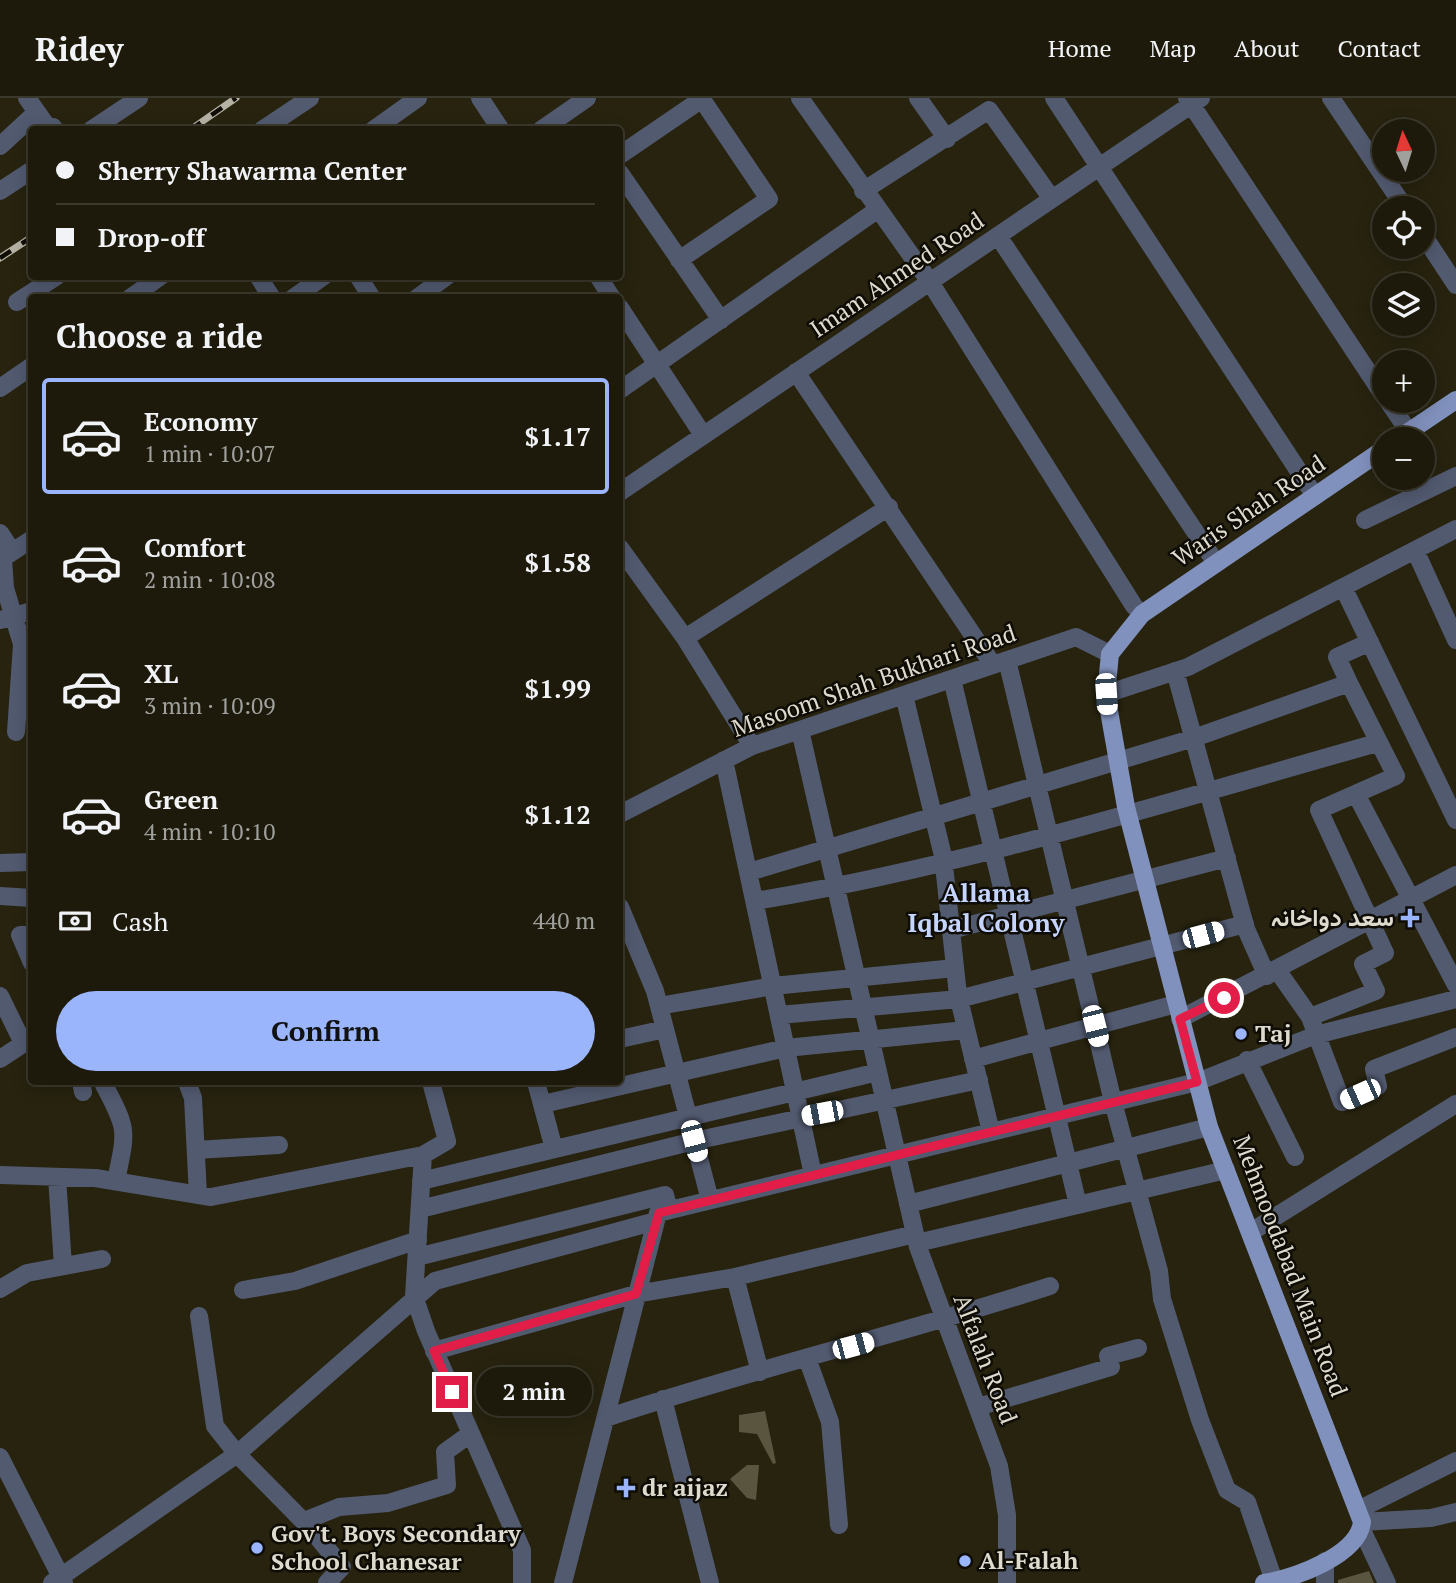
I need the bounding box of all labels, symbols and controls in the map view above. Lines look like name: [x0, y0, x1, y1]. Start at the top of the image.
text: Ridey: [35, 27, 123, 70]
text: Home: [1048, 32, 1112, 64]
text: Map: [1150, 32, 1196, 64]
text: About: [1234, 32, 1300, 64]
text: Contact: [1338, 32, 1421, 64]
north arrow: [1372, 119, 1435, 182]
map controls: [1372, 119, 1435, 490]
text: Sherry Shawarma Center: [98, 153, 406, 187]
button: locate: [1372, 196, 1435, 259]
street label: Imam Ahmed Road: [803, 204, 990, 344]
text: Drop-off: [98, 220, 205, 254]
button: layers: [1372, 273, 1435, 336]
text: Choose a ride: [56, 315, 263, 357]
button: +: [1372, 350, 1435, 413]
text: Economy: [144, 404, 257, 438]
icon: car: [60, 405, 123, 468]
text: $1.17: [525, 419, 591, 453]
button: −: [1372, 427, 1435, 490]
text: 1 min · 10:07: [144, 438, 276, 469]
street label: Waris Shah Road: [1166, 447, 1331, 573]
text: Comfort: [144, 530, 246, 564]
icon: car: [60, 531, 123, 594]
text: $1.58: [525, 545, 591, 579]
text: 2 min · 10:08: [144, 564, 276, 595]
street label: Masoom Shah Bukhari Road: [727, 616, 1020, 744]
text: XL: [144, 656, 178, 690]
icon: car: [60, 657, 123, 720]
text: $1.99: [525, 671, 591, 705]
car: [1095, 672, 1118, 716]
text: 3 min · 10:09: [144, 690, 276, 721]
text: Green: [144, 782, 218, 816]
icon: car: [60, 783, 123, 846]
text: $1.12: [525, 797, 591, 831]
text: 4 min · 10:10: [144, 816, 276, 847]
district label: Allama Iqbal Colony: [908, 875, 1066, 939]
place label: سعد دواخانہ: [1271, 901, 1394, 933]
icon: cash: [56, 902, 94, 940]
text: Cash: [112, 904, 168, 938]
text: 440 m: [533, 905, 595, 936]
marker: سعد دواخانہ: [1400, 908, 1420, 928]
car: [1180, 919, 1227, 951]
route start: [1208, 982, 1240, 1014]
button: Confirm: [56, 991, 595, 1071]
car: [1080, 1003, 1111, 1049]
place label: Taj: [1255, 1017, 1291, 1049]
marker: Taj: [1233, 1026, 1249, 1042]
car: [1337, 1076, 1384, 1112]
car: [800, 1099, 845, 1127]
car: [679, 1118, 710, 1164]
street label: Mehmoodabad Main Road: [1226, 1130, 1356, 1401]
street label: Alfalah Road: [946, 1289, 1025, 1428]
car: [830, 1330, 877, 1362]
callout: 2 min: [476, 1368, 592, 1416]
route end: [436, 1376, 468, 1408]
text: 2 min: [503, 1376, 565, 1407]
place label: dr aijaz: [642, 1471, 728, 1503]
marker: dr aijaz: [616, 1478, 636, 1498]
place label: Gov't. Boys Secondary School Chanesar: [271, 1517, 522, 1577]
marker: Gov't. Boys Secondary School Chanesar: [249, 1540, 265, 1556]
place label: Al-Falah: [979, 1544, 1079, 1576]
marker: Al-Falah: [957, 1553, 973, 1569]

